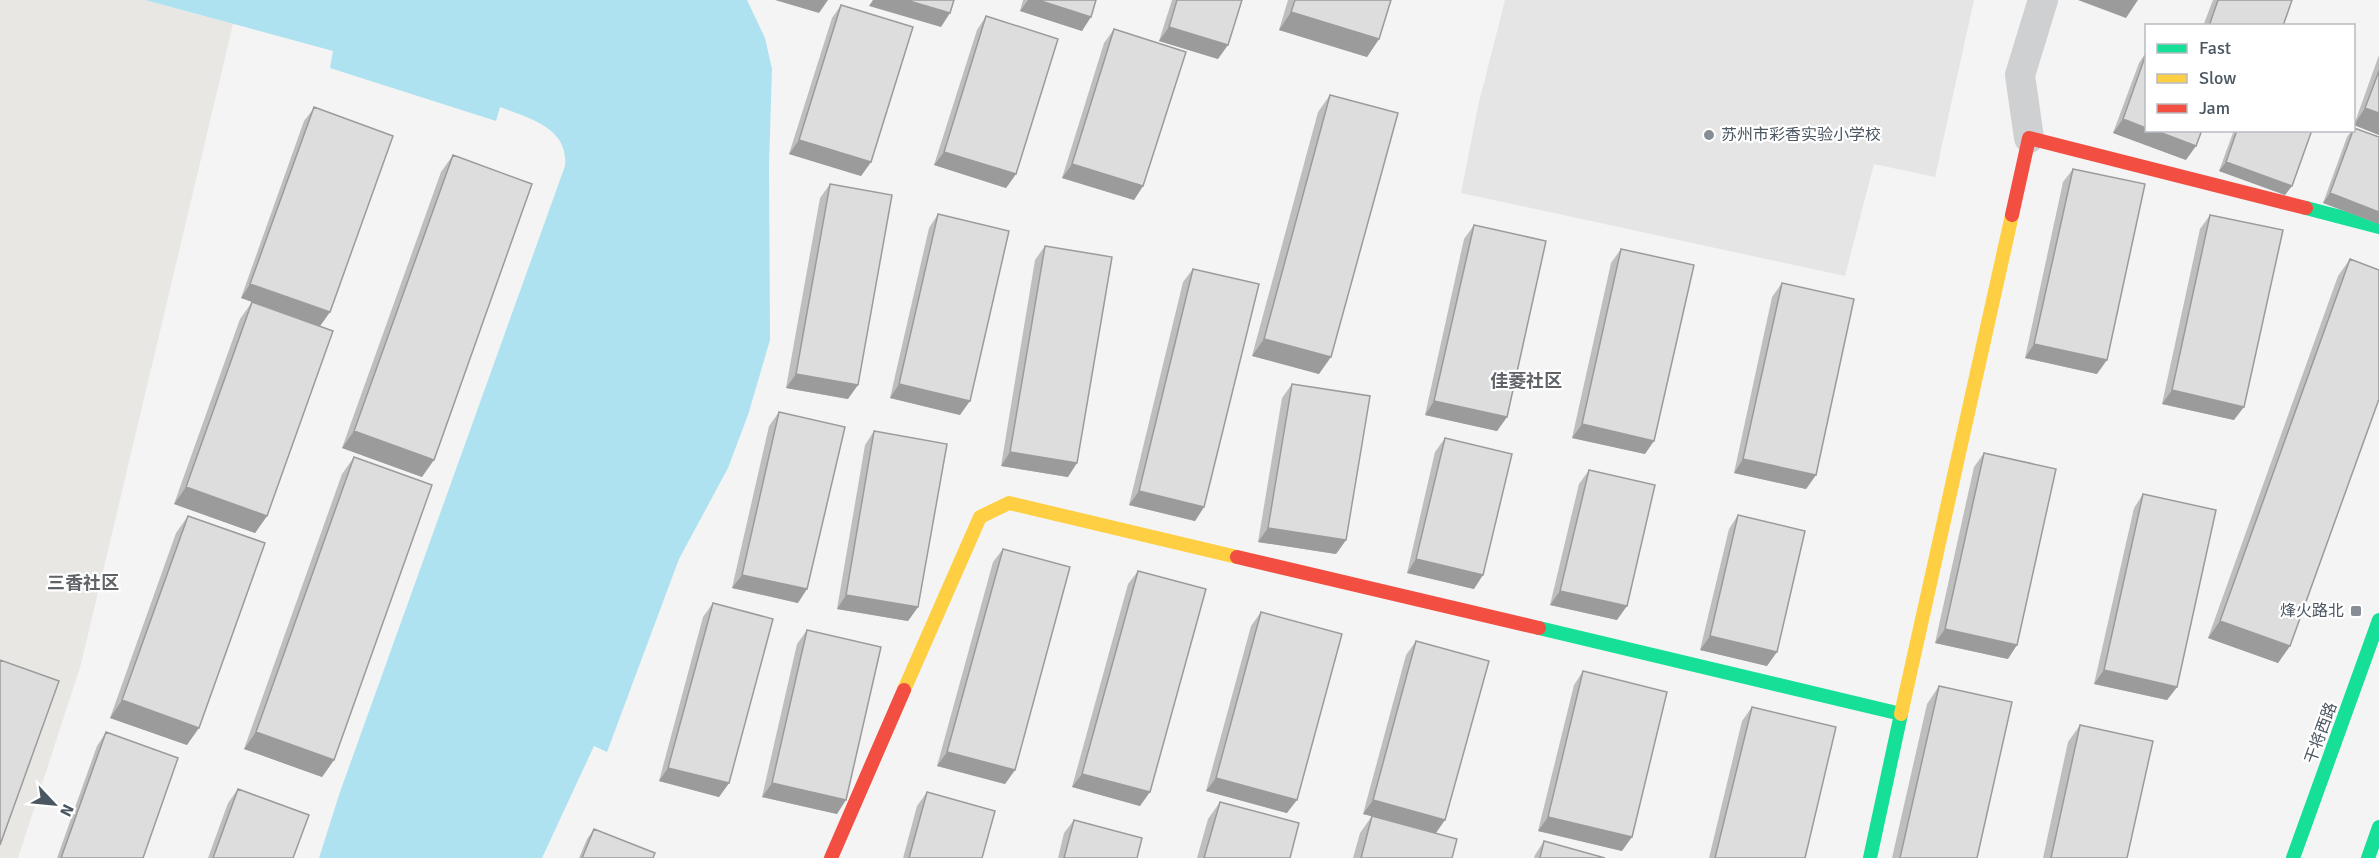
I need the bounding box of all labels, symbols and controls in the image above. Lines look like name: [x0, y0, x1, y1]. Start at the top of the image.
legend: [2145, 24, 2355, 132]
text: Fast: [2199, 37, 2231, 59]
text: Slow: [2199, 67, 2236, 89]
text: Jam: [2199, 97, 2230, 119]
place label: 苏州市彩香实验小学校: [1721, 125, 1881, 145]
marker: 苏州市彩香实验小学校: [1702, 128, 1716, 142]
district label: 佳菱社区: [1490, 370, 1562, 392]
district label: 三香社区: [47, 572, 119, 594]
place label: 烽火路北: [2280, 601, 2344, 621]
marker: 烽火路北: [2349, 604, 2363, 618]
street label: 干将西路: [2301, 700, 2341, 766]
north arrow: [24, 774, 84, 834]
text: N: [55, 801, 78, 820]

